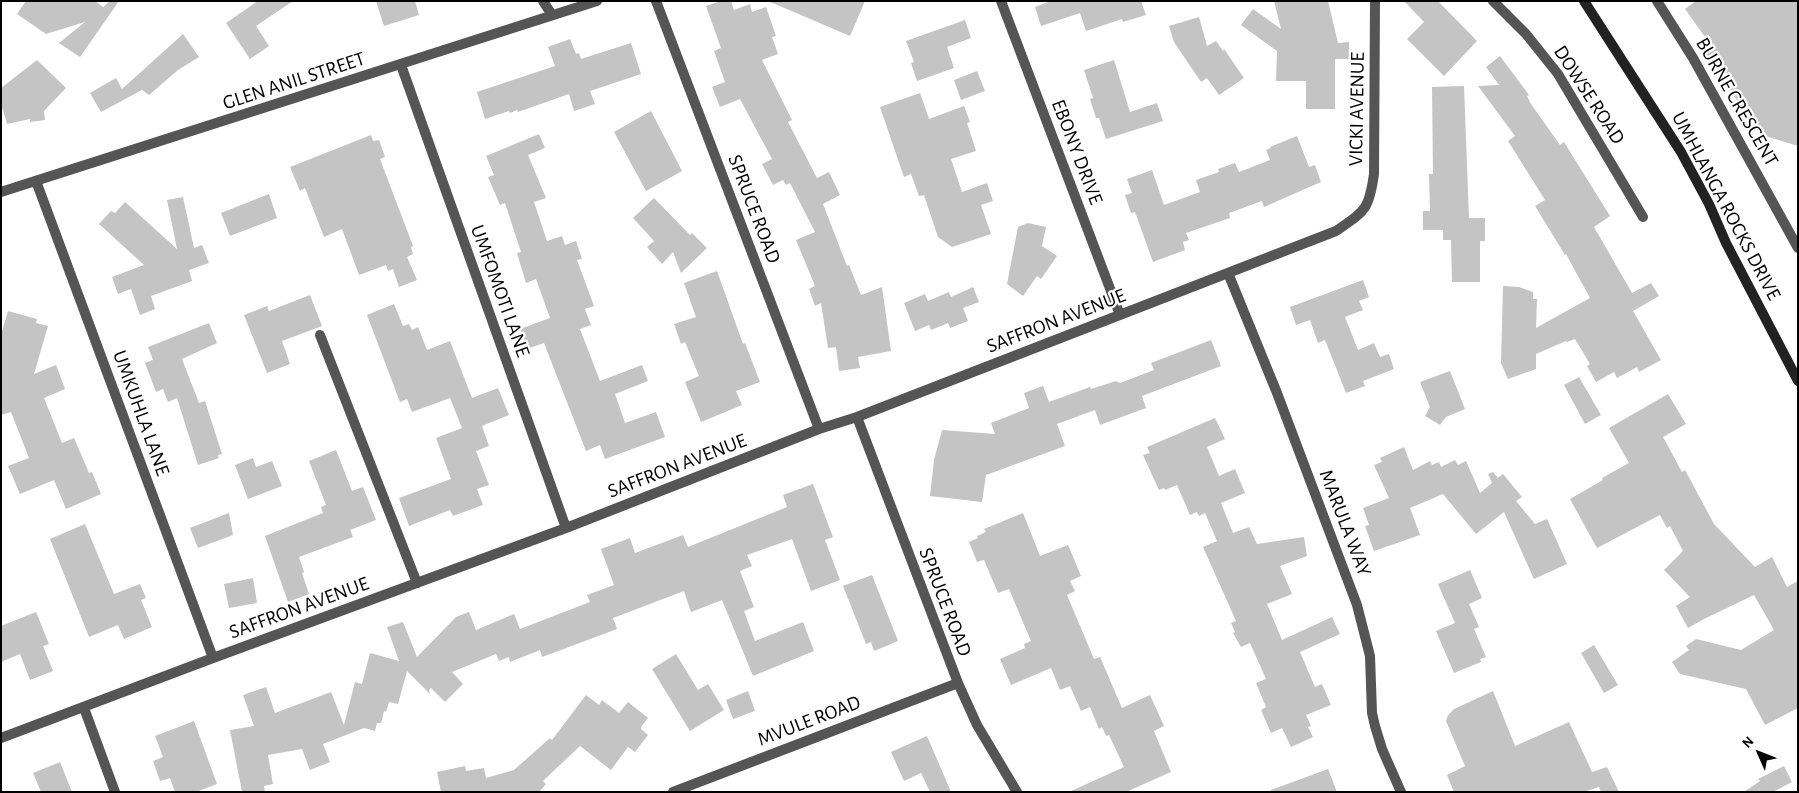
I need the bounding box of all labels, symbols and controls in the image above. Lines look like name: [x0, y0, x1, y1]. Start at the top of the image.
street label: BURNE CRESCENT: [1690, 33, 1784, 171]
street label: DOWSE ROAD: [1548, 41, 1630, 149]
street label: GLEN ANIL STREET: [220, 47, 368, 115]
street label: VICKI AVENUE: [1344, 52, 1370, 166]
street label: EBONY DRIVE: [1046, 96, 1108, 208]
street label: UMHLANGA ROCKS DRIVE: [1666, 108, 1786, 304]
street label: SPRUCE ROAD: [722, 151, 786, 267]
street label: UMFOMOTI LANE: [465, 222, 535, 360]
street label: SAFFRON AVENUE: [983, 283, 1129, 359]
street label: UMKUHLA LANE: [107, 347, 175, 479]
street label: SAFFRON AVENUE: [604, 428, 750, 504]
street label: MARULA WAY: [1314, 466, 1376, 580]
street label: SPRUCE ROAD: [913, 544, 977, 660]
street label: SAFFRON AVENUE: [226, 572, 372, 644]
street label: MVULE ROAD: [754, 690, 864, 752]
north arrow: [1734, 728, 1784, 778]
text: N: [1740, 734, 1757, 751]

